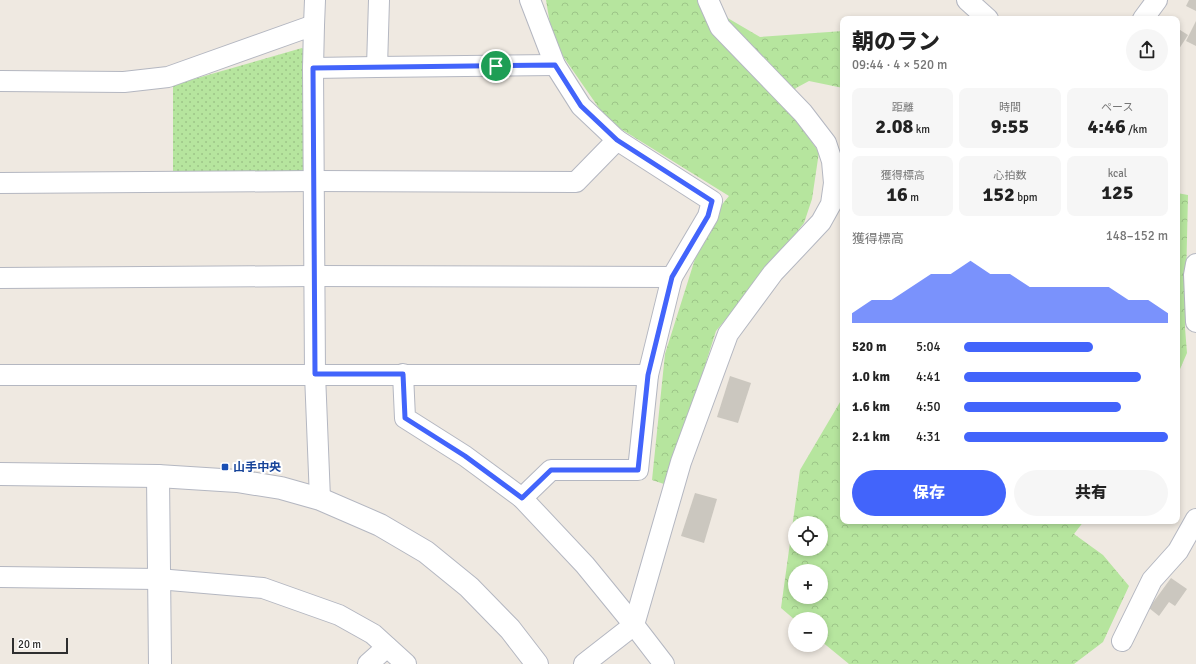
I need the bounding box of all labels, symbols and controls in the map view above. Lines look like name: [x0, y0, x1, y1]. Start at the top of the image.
text: 朝のラン: [852, 28, 940, 55]
button: share: [1126, 29, 1168, 71]
pin: [479, 49, 513, 83]
icon: arrive: [485, 55, 507, 77]
text: 09:44 · 4 × 520 m: [852, 57, 947, 73]
text: 距離: [892, 101, 914, 114]
text: 時間: [999, 101, 1021, 114]
text: ペース: [1101, 101, 1134, 114]
text: 2.08: [875, 114, 913, 139]
text: 9:55: [991, 114, 1029, 139]
text: 4:46: [1088, 114, 1126, 139]
text: km: [913, 123, 930, 136]
text: /km: [1126, 123, 1147, 136]
text: kcal: [1108, 167, 1127, 180]
text: 獲得標高: [881, 169, 925, 182]
text: 心拍数: [993, 169, 1026, 182]
text: 125: [1101, 180, 1134, 205]
text: 16: [886, 182, 908, 207]
text: 152: [982, 182, 1015, 207]
text: m: [908, 191, 919, 204]
text: bpm: [1015, 191, 1038, 204]
text: 148–152 m: [1106, 228, 1168, 244]
text: 獲得標高: [852, 231, 904, 247]
text: 520 m: [852, 339, 886, 355]
text: 5:04: [916, 339, 941, 355]
text: 1.0 km: [852, 369, 890, 385]
text: 4:41: [916, 369, 941, 385]
text: 1.6 km: [852, 399, 890, 415]
text: 4:50: [916, 399, 941, 415]
text: 2.1 km: [852, 429, 890, 445]
text: 4:31: [916, 429, 941, 445]
place label: 山手中央: [233, 460, 281, 475]
marker: 山手中央: [220, 462, 230, 472]
button: 保存: [852, 470, 1006, 516]
button: 共有: [1014, 470, 1168, 516]
map controls: [788, 516, 828, 652]
button: locate: [788, 516, 828, 556]
button: +: [788, 564, 828, 604]
button: −: [788, 612, 828, 652]
scale bar: [12, 636, 68, 655]
text: 20 m: [18, 638, 41, 651]

